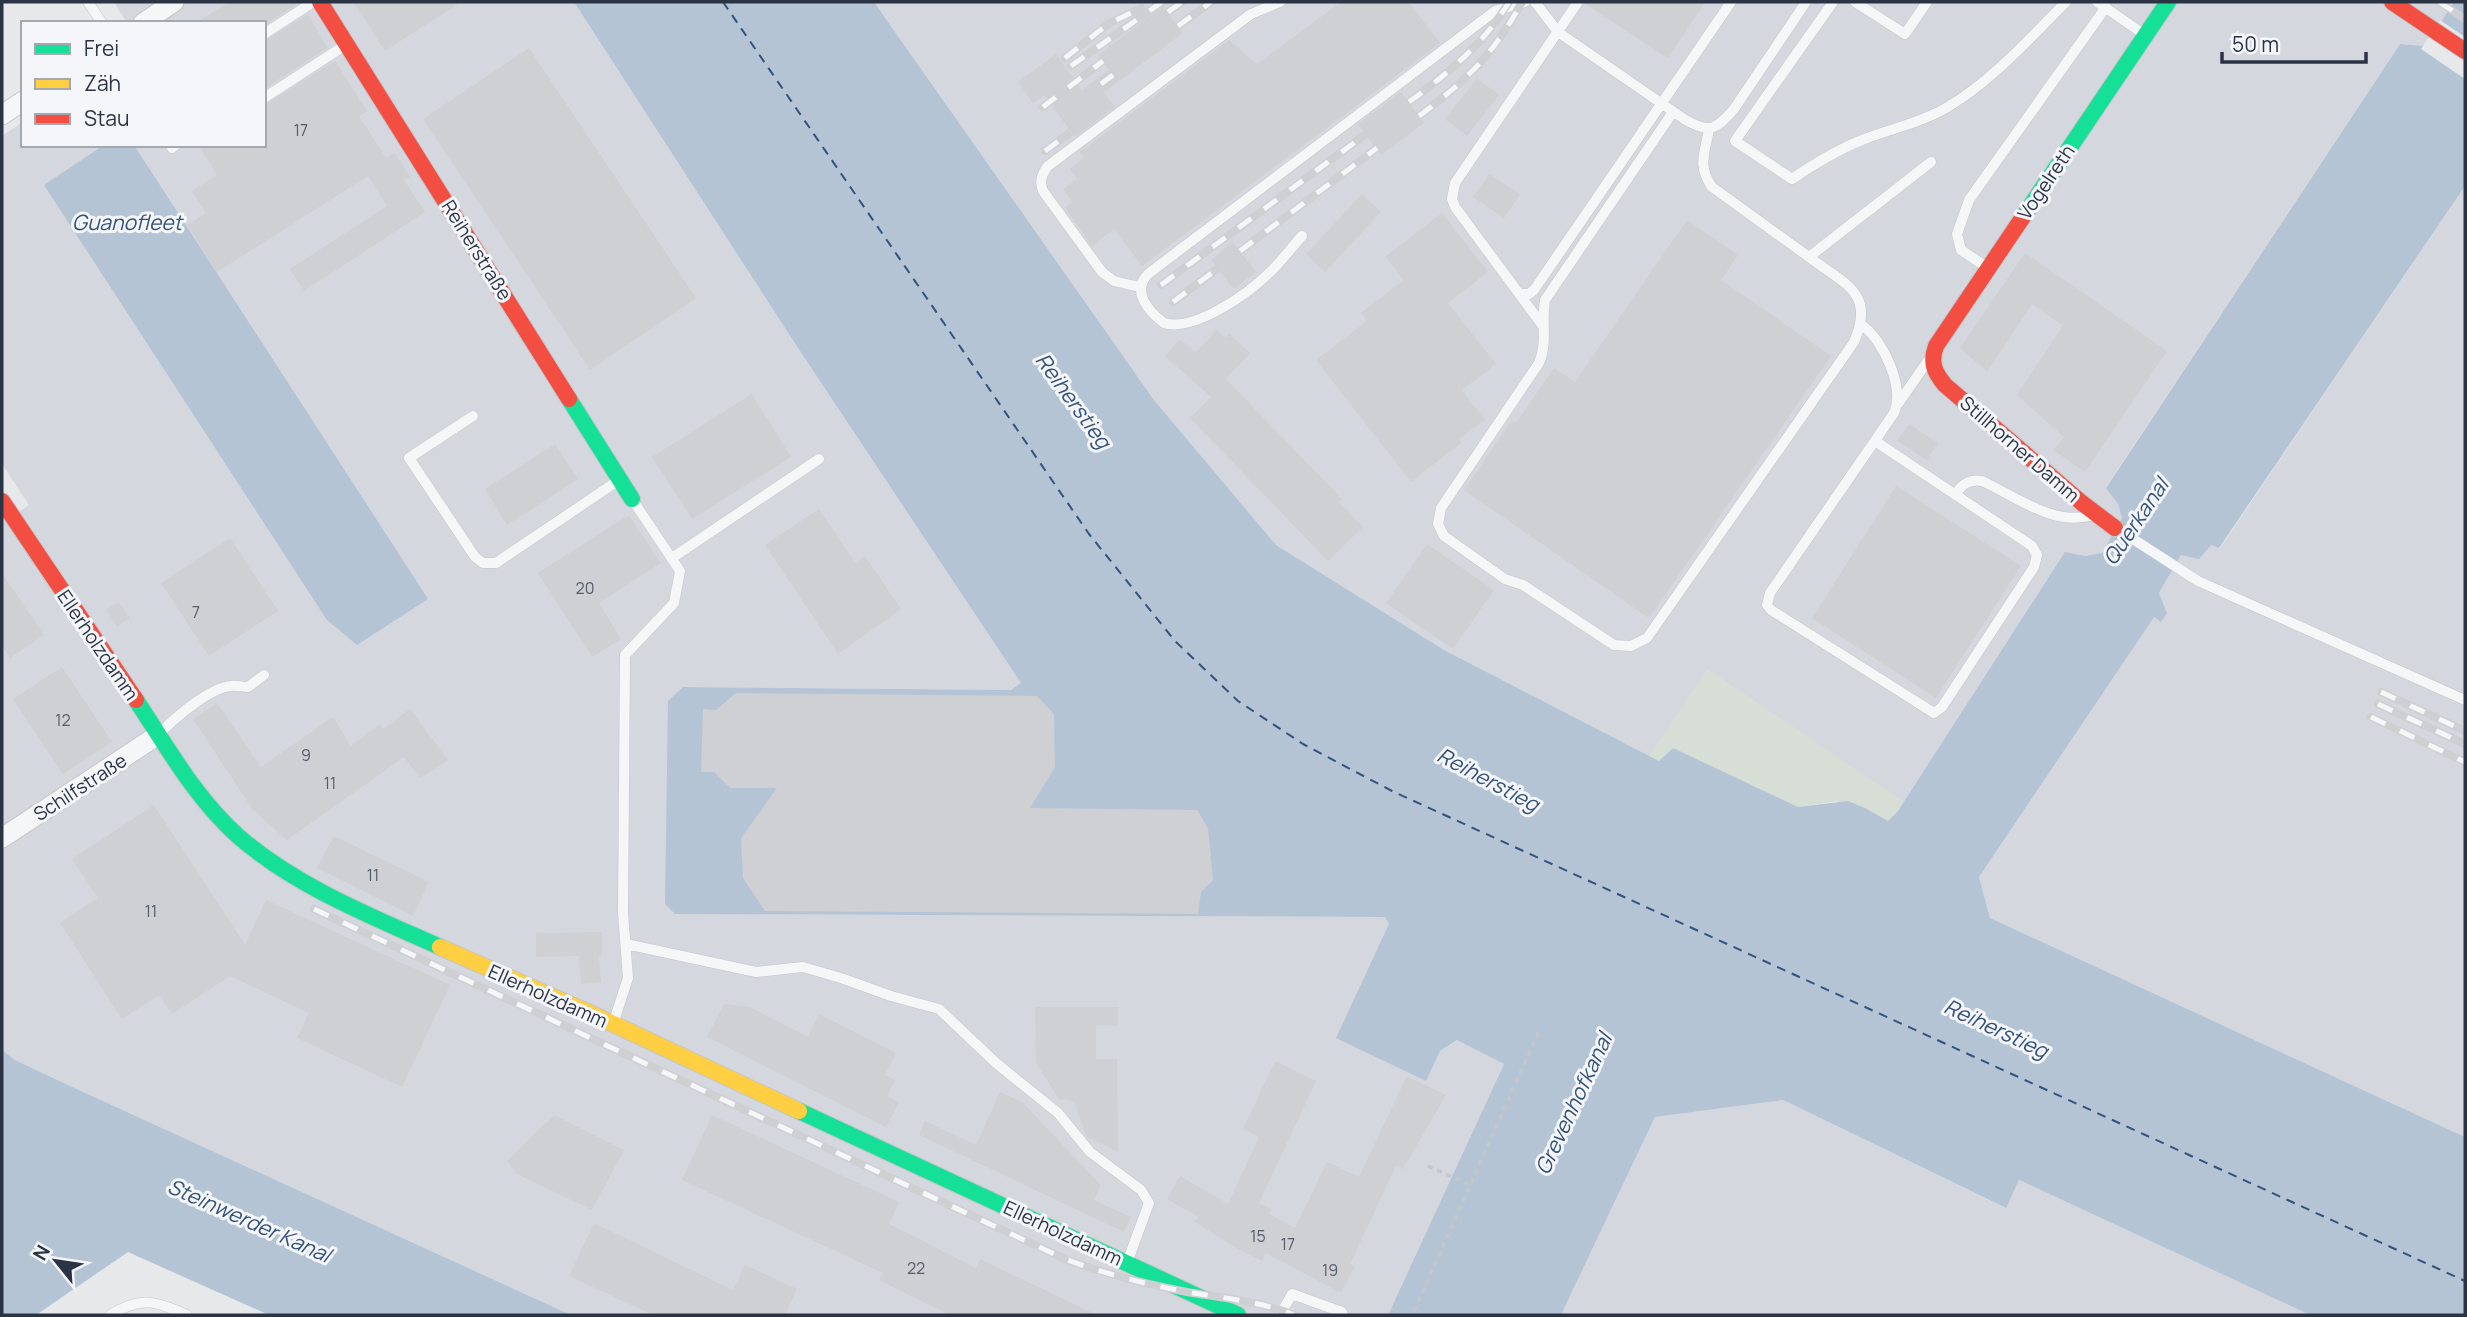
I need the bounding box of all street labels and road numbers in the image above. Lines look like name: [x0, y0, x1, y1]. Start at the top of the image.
street label: Vogelreth: [2011, 139, 2081, 225]
street label: Reiherstraße: [436, 195, 518, 305]
street label: Stillhorner Damm: [1955, 390, 2085, 508]
street label: Ellerholzdamm: [51, 585, 145, 705]
street label: Schilfstraße: [28, 747, 132, 827]
street label: Ellerholzdamm: [484, 958, 612, 1034]
street label: Ellerholzdamm: [1000, 1194, 1126, 1272]

